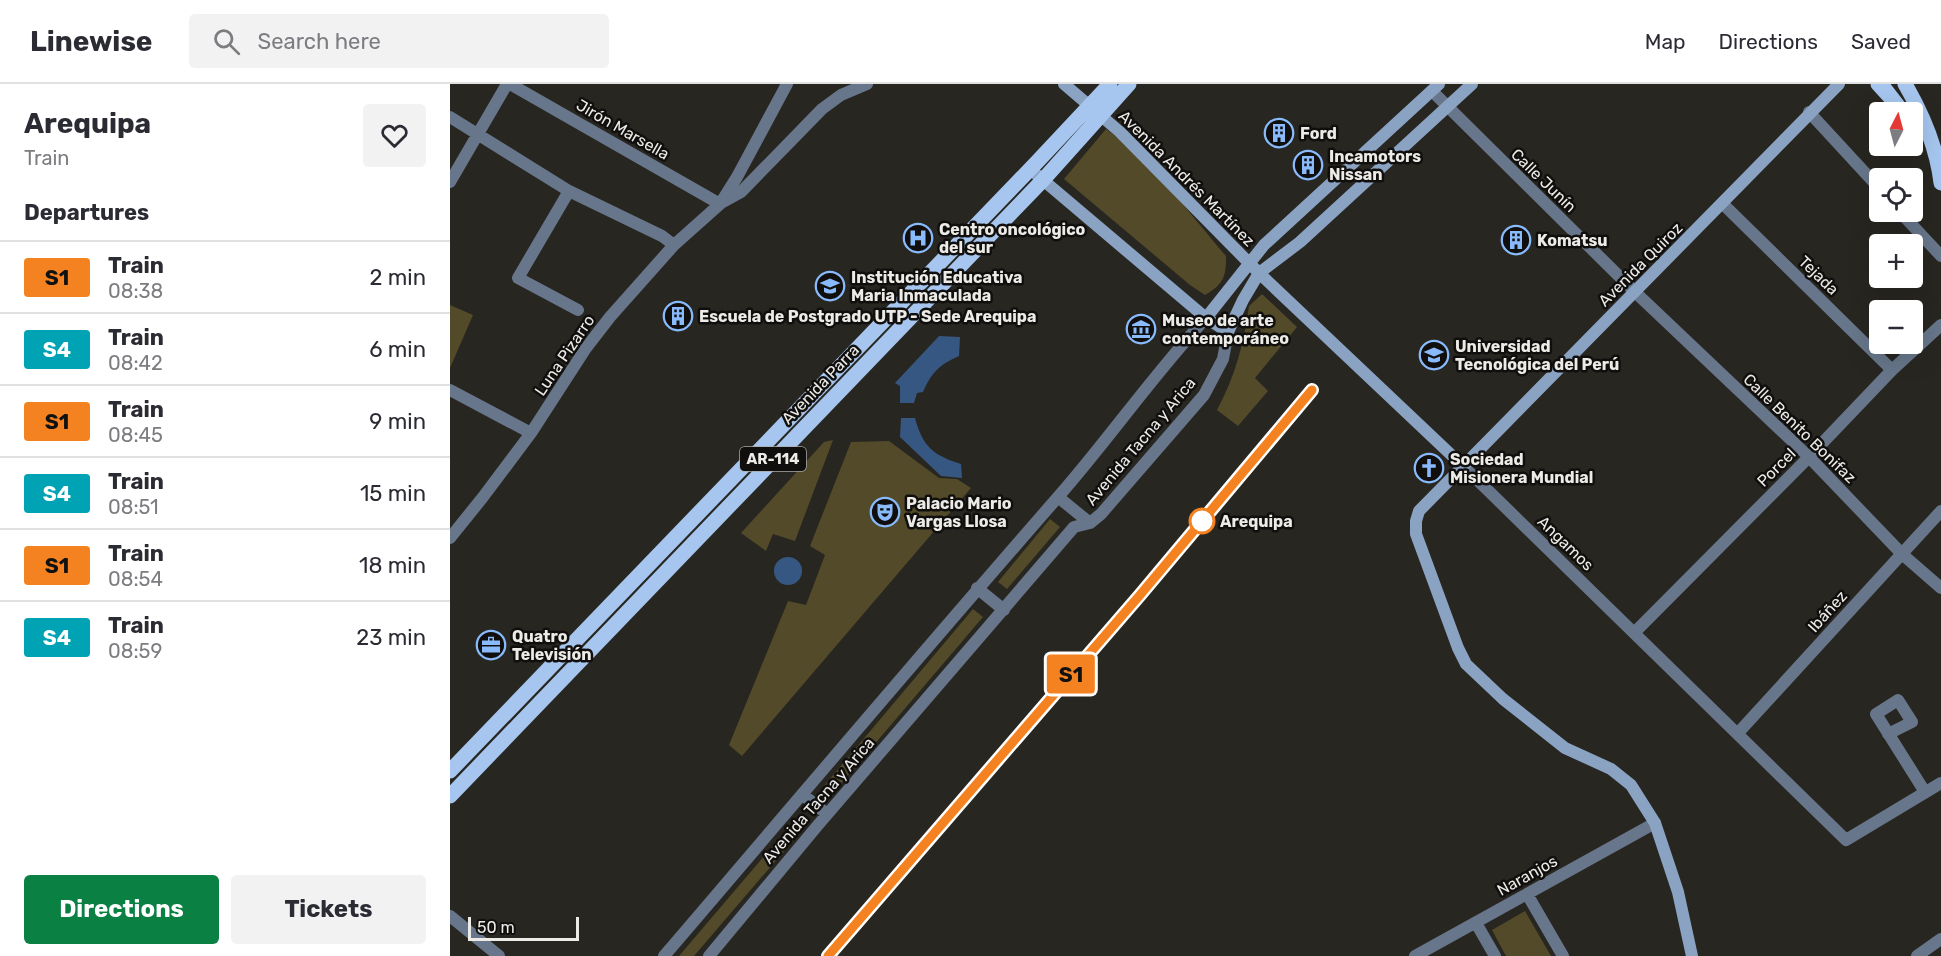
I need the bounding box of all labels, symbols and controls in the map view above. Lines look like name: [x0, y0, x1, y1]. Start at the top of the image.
search box: [189, 14, 609, 68]
text: Linewise: [30, 25, 153, 58]
icon: search: [210, 25, 243, 58]
text: Search here: [258, 28, 381, 55]
text: Map: [1645, 29, 1686, 54]
text: Directions: [1719, 29, 1818, 54]
text: Saved: [1851, 29, 1911, 54]
street label: Jirón Marsella: [573, 95, 673, 164]
north arrow: [1869, 102, 1923, 156]
map controls: [1869, 102, 1923, 354]
button: heart: [363, 104, 426, 167]
street label: Avenida Andrés Martínez: [1115, 106, 1259, 250]
text: Arequipa: [24, 107, 151, 140]
building icon: Ford: [1263, 117, 1295, 149]
place label: Ford: [1300, 124, 1337, 143]
street label: Calle Junín: [1507, 145, 1580, 216]
text: Train: [24, 146, 69, 170]
place label: Incamotors Nissan: [1329, 147, 1421, 184]
building icon: Incamotors Nissan: [1292, 149, 1324, 181]
button: locate: [1869, 168, 1923, 222]
text: Departures: [24, 199, 149, 226]
street label: Avenida Quiroz: [1594, 218, 1686, 310]
place label: Centro oncológico del sur: [939, 220, 1086, 257]
hospital icon: Centro oncológico del sur: [902, 222, 934, 254]
building icon: Komatsu: [1500, 224, 1532, 256]
place label: Komatsu: [1537, 231, 1608, 250]
button: +: [1869, 234, 1923, 288]
text: Train: [108, 252, 164, 279]
street label: Tejada: [1795, 252, 1842, 299]
text: 2 min: [369, 264, 426, 291]
text: S1: [45, 265, 69, 290]
place label: Institución Educativa Maria Inmaculada: [851, 268, 1023, 305]
school or university icon: Institución Educativa Maria Inmaculada: [814, 270, 846, 302]
text: 08:38: [108, 279, 163, 303]
building icon: Escuela de Postgrado UTP - Sede Arequipa: [662, 300, 694, 332]
button: −: [1869, 300, 1923, 354]
place label: Escuela de Postgrado UTP - Sede Arequipa: [699, 307, 1036, 326]
street label: Luna Pizarro: [530, 311, 598, 399]
place label: Museo de arte contemporáneo: [1162, 311, 1289, 348]
museum icon: Museo de arte contemporáneo: [1125, 313, 1157, 345]
text: Train: [108, 324, 164, 351]
text: 6 min: [369, 336, 426, 363]
text: S4: [43, 337, 71, 362]
place label: Universidad Tecnológica del Perú: [1455, 337, 1619, 374]
school or university icon: Universidad Tecnológica del Perú: [1418, 339, 1450, 371]
street label: Avenida Parra: [778, 341, 863, 428]
text: 08:42: [108, 351, 163, 375]
street label: Calle Benito Bonifaz: [1739, 370, 1860, 487]
street label: Avenida Tacna y Arica: [1081, 374, 1199, 509]
text: Train: [108, 396, 164, 423]
text: 9 min: [369, 408, 426, 435]
text: S1: [45, 409, 69, 434]
text: 08:45: [108, 423, 163, 447]
street label: Porcel: [1753, 444, 1800, 491]
road number: AR-114: [740, 447, 806, 471]
place label: Sociedad Misionera Mundial: [1450, 450, 1593, 487]
church icon: Sociedad Misionera Mundial: [1413, 452, 1445, 484]
text: Train: [108, 468, 164, 495]
text: 15 min: [360, 480, 426, 507]
text: S4: [43, 481, 71, 506]
place label: Palacio Mario Vargas Llosa: [906, 494, 1012, 531]
text: 08:51: [108, 495, 159, 519]
theatre icon: Palacio Mario Vargas Llosa: [869, 496, 901, 528]
marker: Arequipa: [1189, 508, 1215, 534]
place label: Arequipa: [1220, 512, 1293, 531]
street label: Angamos: [1534, 512, 1598, 575]
text: Train: [108, 540, 164, 567]
text: 18 min: [359, 552, 426, 579]
text: S1: [45, 553, 69, 578]
text: 08:54: [108, 567, 163, 591]
street label: Ibáñez: [1804, 587, 1851, 636]
text: Train: [108, 612, 164, 639]
text: 23 min: [356, 624, 426, 651]
text: S4: [43, 625, 71, 650]
place label: Quatro Televisión: [512, 627, 592, 664]
office icon: Quatro Televisión: [475, 629, 507, 661]
text: 08:59: [108, 639, 162, 663]
line badge: S1: [1044, 654, 1098, 694]
text: S1: [1059, 662, 1083, 687]
street label: Avenida Tacna y Arica: [758, 733, 878, 867]
street label: Naranjos: [1494, 851, 1561, 900]
button: Directions: [24, 875, 219, 944]
button: Tickets: [231, 875, 426, 944]
scale bar: [468, 914, 579, 942]
text: 50 m: [477, 918, 515, 937]

